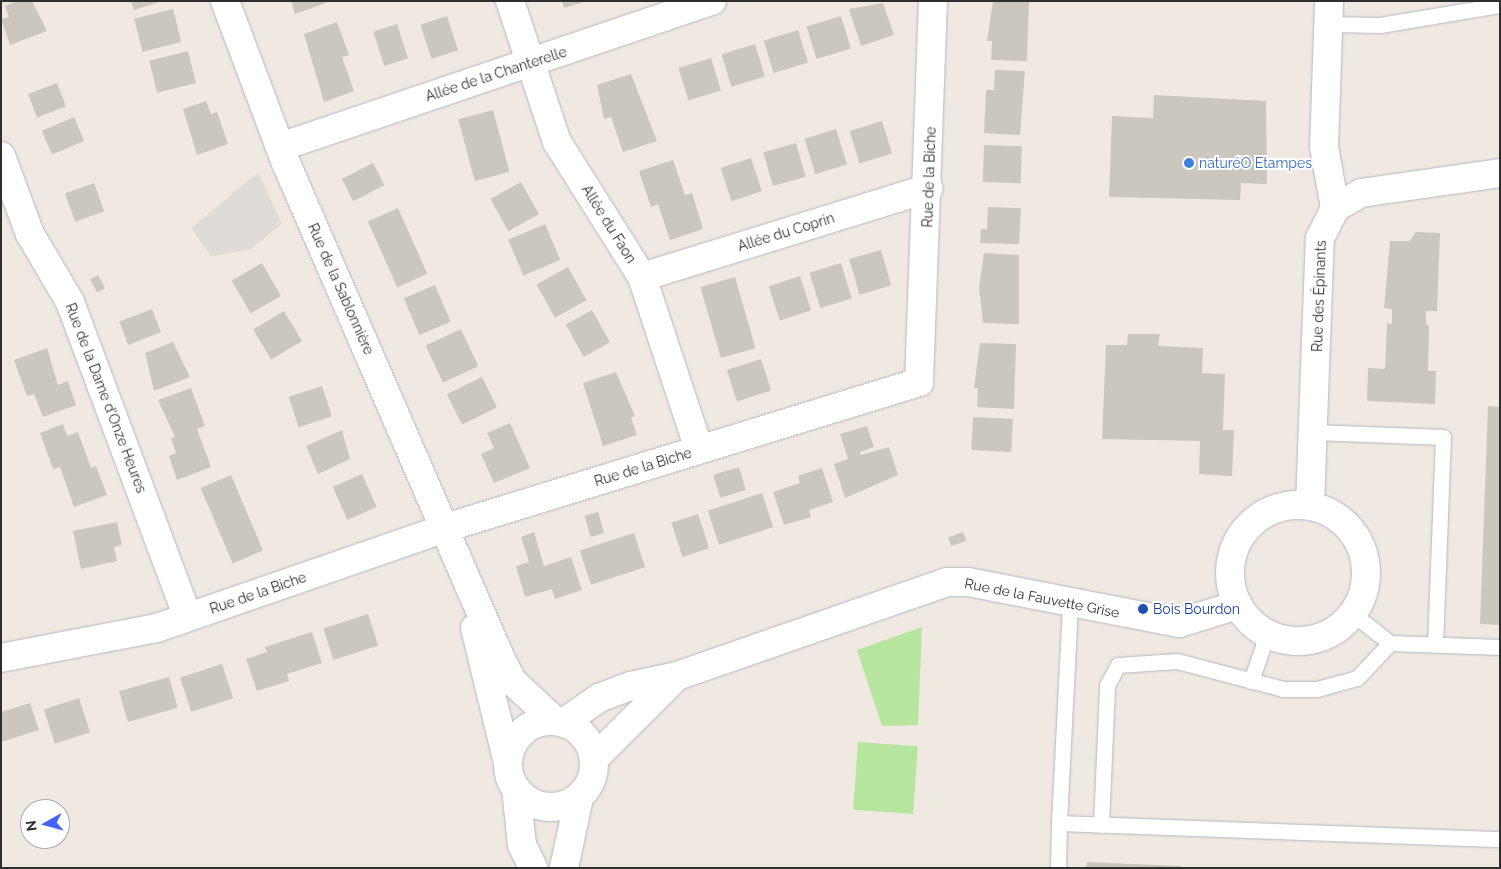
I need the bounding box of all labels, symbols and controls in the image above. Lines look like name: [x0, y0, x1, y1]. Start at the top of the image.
street label: Allée de la Chanterelle: [423, 43, 569, 105]
street label: Rue de la Biche: [919, 126, 939, 228]
place label: naturéO Etampes: [1199, 155, 1312, 171]
marker: naturéO Etampes: [1183, 157, 1195, 169]
street label: Allée du Faon: [578, 182, 640, 266]
street label: Allée du Coprin: [736, 209, 836, 255]
street label: Rue de la Sablonnière: [304, 221, 378, 357]
street label: Rue des Épinants: [1309, 240, 1329, 352]
street label: Rue de la Dame d'Onze Heures: [62, 301, 150, 495]
street label: Rue de la Biche: [592, 444, 694, 490]
street label: Rue de la Biche: [207, 569, 309, 617]
street label: Rue de la Fauvette Grise: [963, 575, 1121, 621]
place label: Bois Bourdon: [1153, 601, 1240, 617]
marker: Bois Bourdon: [1137, 603, 1149, 615]
north arrow: [20, 799, 70, 849]
text: N: [23, 819, 40, 832]

